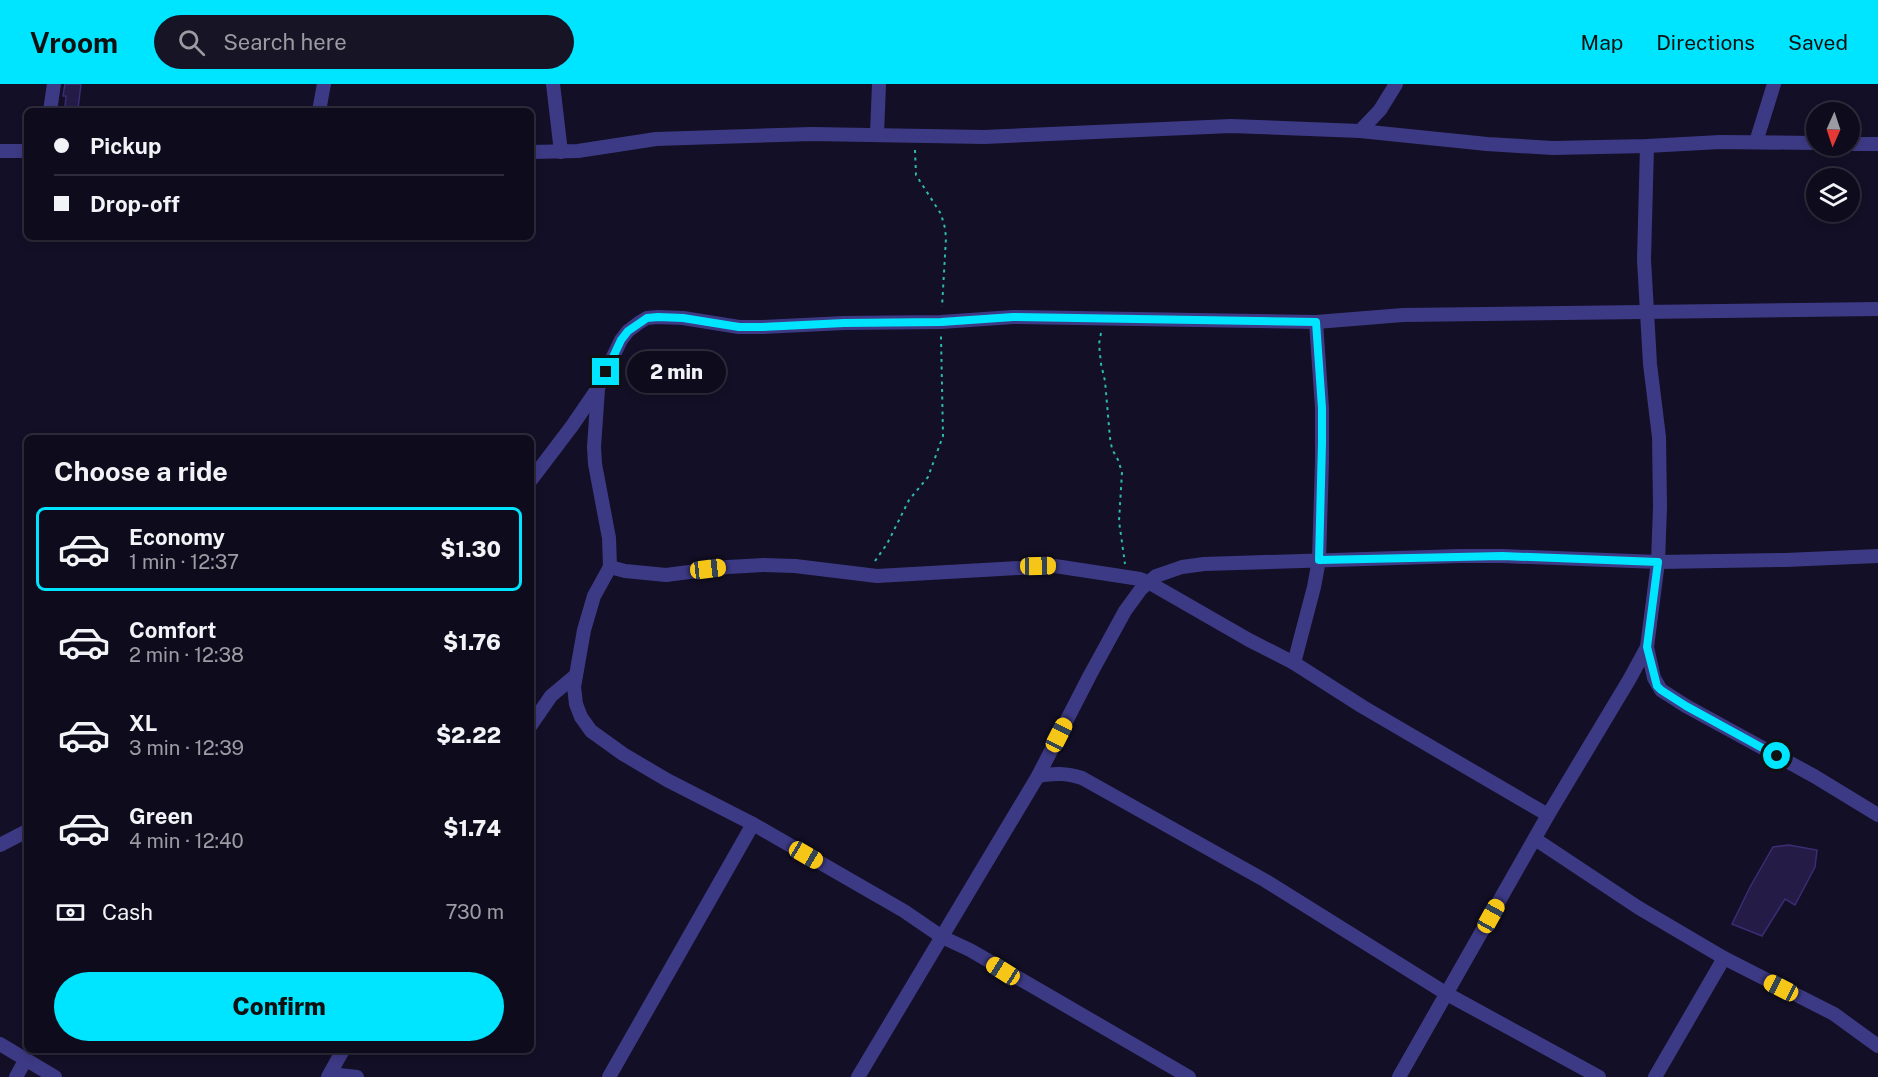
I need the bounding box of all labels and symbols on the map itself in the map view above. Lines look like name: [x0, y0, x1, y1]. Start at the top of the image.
north arrow: [1806, 102, 1860, 156]
callout: 2 min: [627, 351, 726, 393]
route end: [592, 358, 619, 385]
car: [1020, 557, 1056, 575]
car: [689, 558, 727, 580]
car: [1043, 715, 1075, 755]
route start: [1763, 742, 1790, 769]
car: [786, 838, 826, 872]
car: [1474, 896, 1508, 936]
car: [983, 954, 1023, 988]
car: [1761, 972, 1801, 1004]

